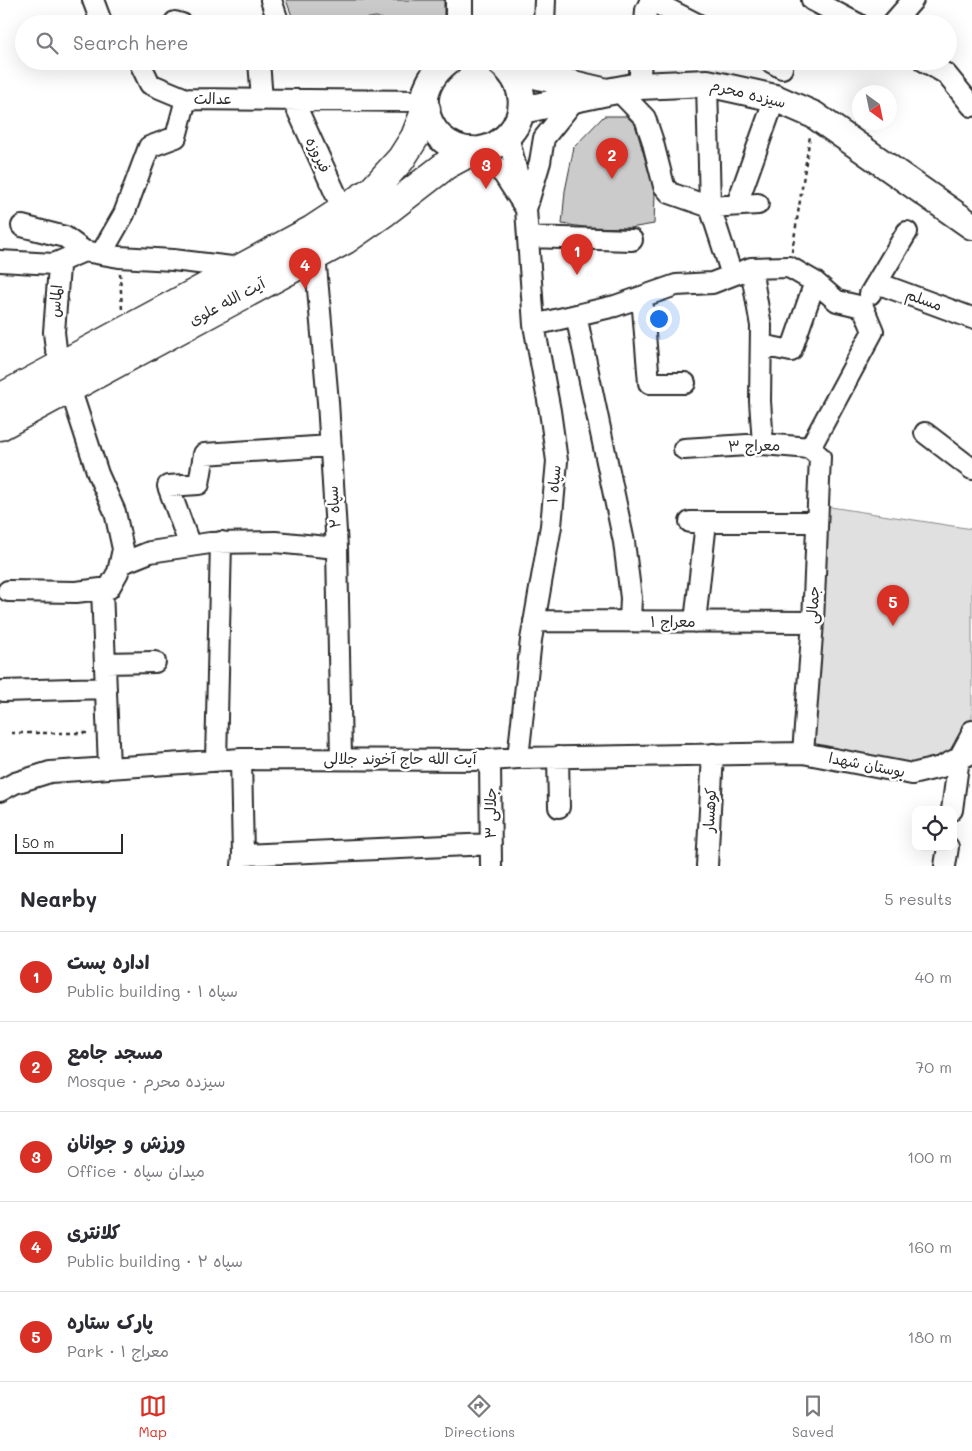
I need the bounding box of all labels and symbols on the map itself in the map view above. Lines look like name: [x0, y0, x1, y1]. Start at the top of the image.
street label: سیزده محرم: [708, 74, 788, 115]
north arrow: [852, 85, 897, 130]
street label: عدالت: [194, 88, 232, 108]
street label: فیروزه: [302, 133, 336, 176]
pin: 2: [596, 138, 628, 179]
pin: 3: [470, 148, 502, 189]
pin: 1: [561, 234, 593, 275]
pin: 4: [289, 248, 321, 289]
street label: آیت الله علوی: [185, 272, 270, 330]
street label: مسلم: [902, 283, 945, 318]
street label: الماس: [44, 284, 66, 318]
your location: [646, 306, 672, 332]
street label: معراج ۳: [728, 435, 780, 456]
street label: سپاه ۱: [541, 464, 566, 504]
street label: سپاه ۲: [322, 485, 345, 529]
street label: جمالی: [801, 585, 824, 625]
pin: 5: [877, 585, 909, 626]
street label: معراج ۱: [650, 611, 696, 632]
street label: بوستان شهدا: [827, 747, 907, 781]
street label: آیت الله حاج آخوند جلالی: [324, 748, 478, 769]
street label: جلالی ۳: [480, 787, 501, 839]
street label: کوهسار: [698, 787, 720, 834]
scale bar: [15, 831, 122, 854]

